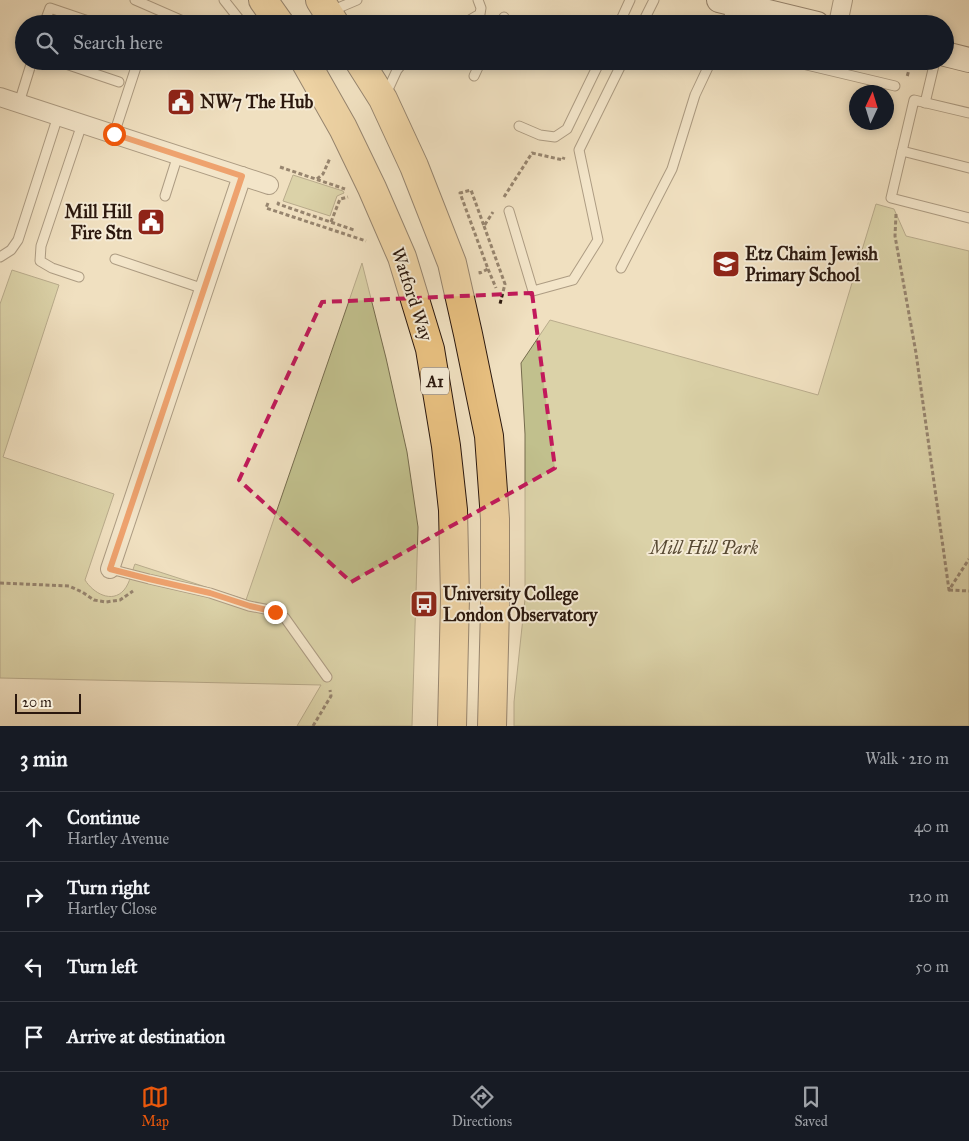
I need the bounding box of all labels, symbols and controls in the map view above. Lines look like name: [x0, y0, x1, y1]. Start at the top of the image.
search box: [15, 15, 954, 70]
icon: search: [33, 29, 61, 57]
text: Search here: [73, 31, 163, 54]
north arrow: [849, 85, 894, 130]
public building icon: NW7 The Hub: [166, 87, 196, 117]
place label: NW7 The Hub: [200, 91, 313, 113]
route start: [103, 123, 126, 146]
place label: Mill Hill Fire Stn: [65, 201, 133, 244]
public building icon: Mill Hill Fire Stn: [136, 207, 166, 237]
place label: Etz Chaim Jewish Primary School: [745, 243, 879, 287]
street label: Watford Way: [387, 245, 438, 344]
school or university icon: Etz Chaim Jewish Primary School: [711, 249, 741, 279]
road number: A1: [421, 368, 449, 394]
park label: Mill Hill Park: [648, 537, 758, 559]
place label: University College London Observatory: [443, 583, 599, 627]
bus stop icon: University College London Observatory: [409, 589, 439, 619]
route end: [264, 601, 287, 624]
scale bar: [15, 691, 81, 714]
text: 20 m: [22, 694, 52, 711]
text: 3 min: [20, 746, 68, 772]
text: Walk · 210 m: [865, 749, 949, 768]
text: Continue: [67, 806, 140, 829]
icon: ahead: [20, 813, 48, 841]
text: 40 m: [914, 817, 949, 836]
text: Hartley Avenue: [67, 829, 169, 848]
text: Turn right: [67, 876, 150, 899]
icon: right: [20, 883, 48, 911]
text: 120 m: [909, 887, 949, 906]
text: Hartley Close: [67, 899, 157, 918]
icon: left: [20, 953, 48, 981]
text: Turn left: [67, 955, 137, 978]
text: 50 m: [915, 957, 949, 976]
icon: arrive: [20, 1023, 48, 1051]
text: Arrive at destination: [67, 1025, 225, 1048]
tab: Map: [141, 1083, 169, 1130]
tab: Directions: [452, 1083, 512, 1130]
tab: Saved: [795, 1083, 828, 1130]

